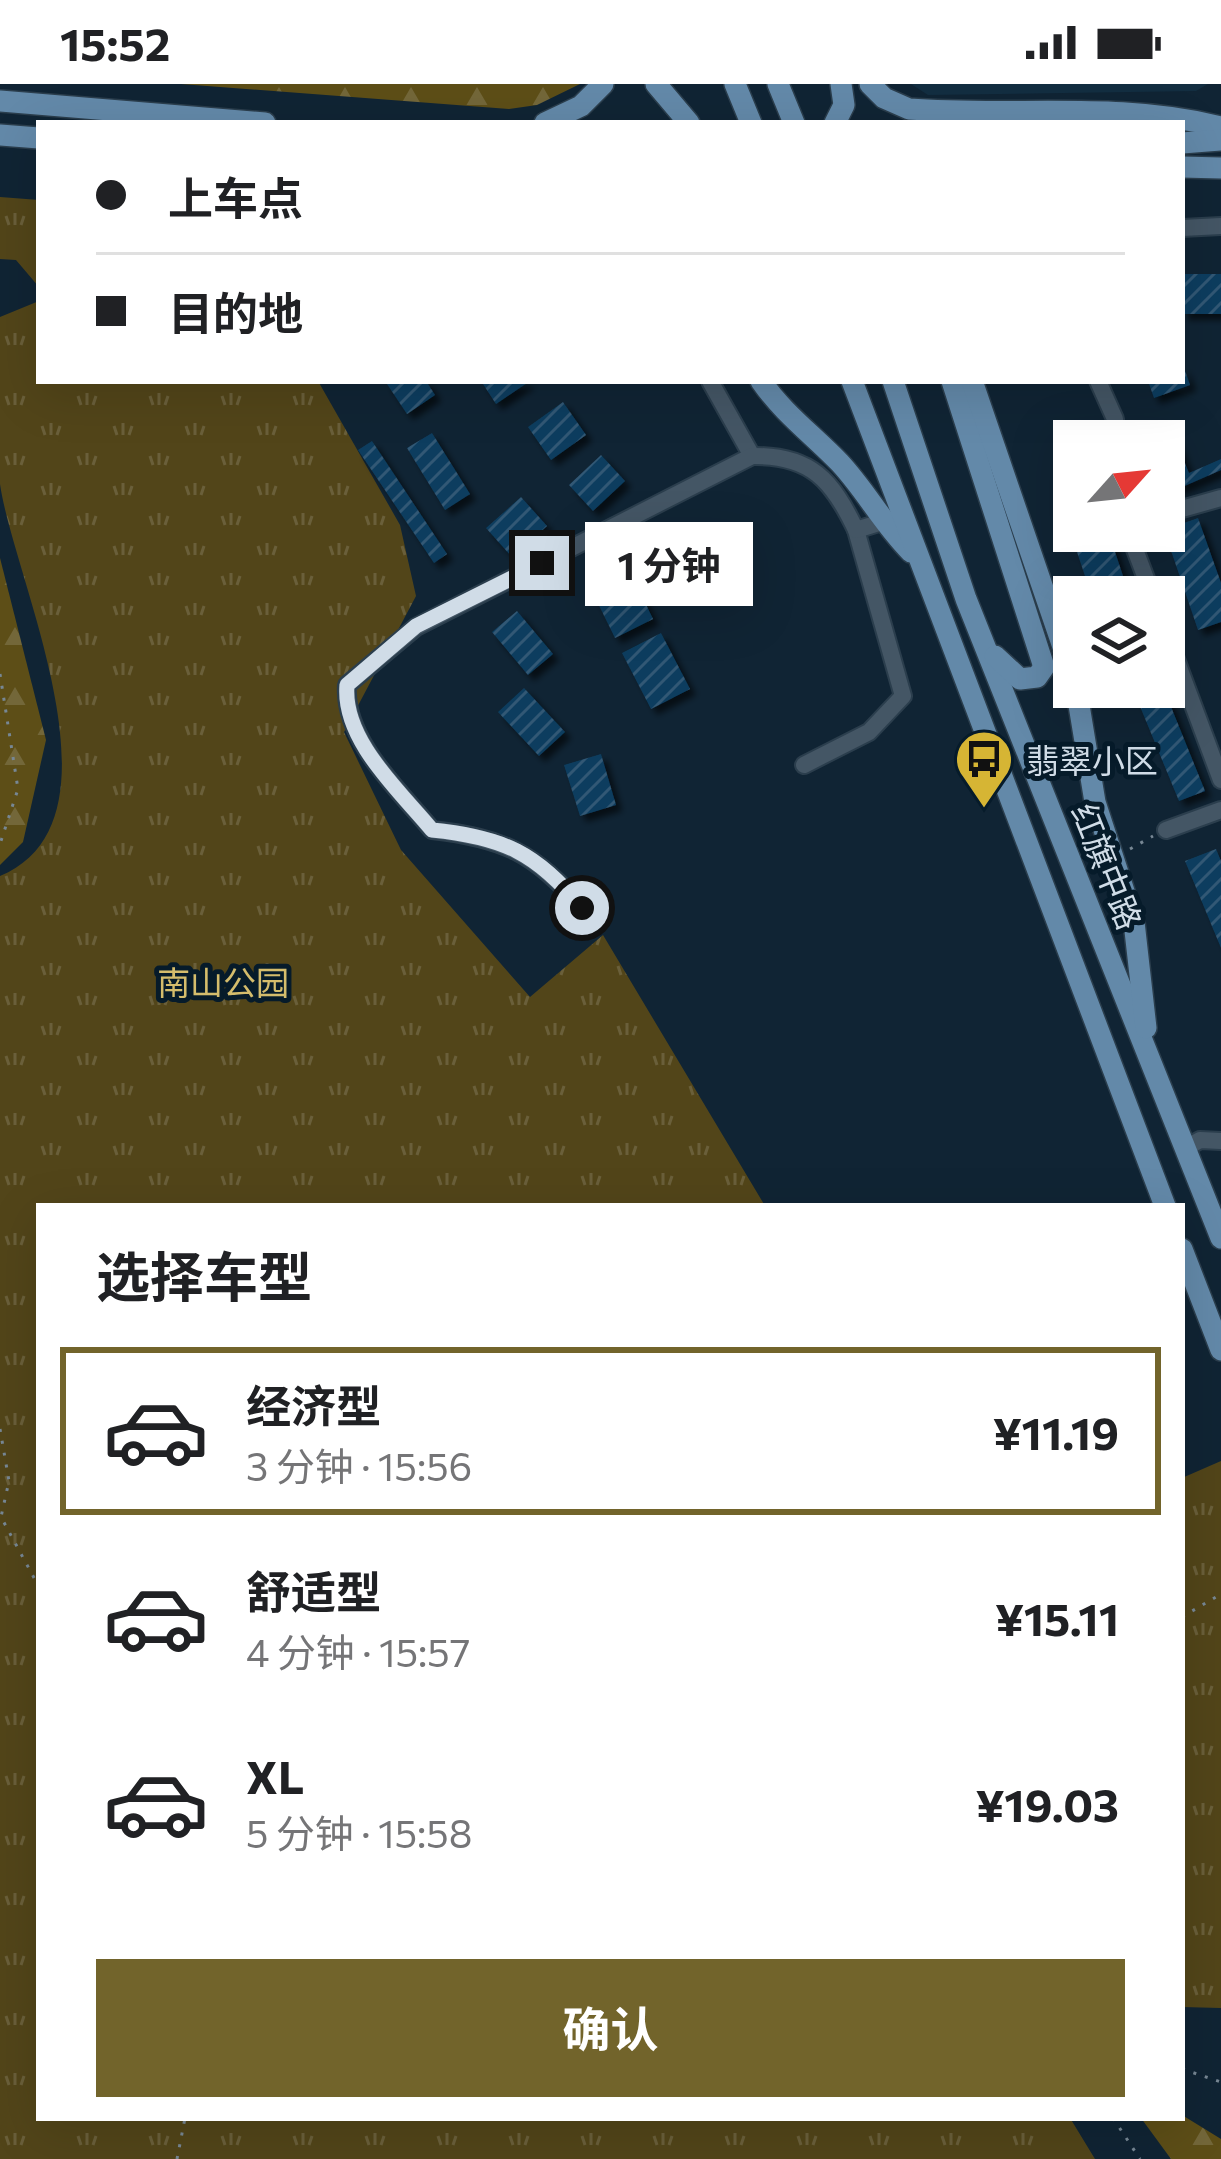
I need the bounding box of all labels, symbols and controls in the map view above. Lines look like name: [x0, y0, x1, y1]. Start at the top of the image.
text: 15:52: [60, 15, 170, 70]
text: 上车点: [168, 169, 303, 224]
text: 目的地: [168, 284, 303, 339]
north arrow: [1053, 420, 1185, 552]
map controls: [1053, 420, 1185, 708]
callout: 1 分钟: [584, 521, 752, 605]
route end: [515, 536, 569, 590]
text: 1 分钟: [617, 540, 721, 588]
button: layers: [1053, 576, 1185, 708]
bus stop icon: 翡翠小区: [953, 728, 1015, 810]
place label: 翡翠小区: [1026, 739, 1158, 780]
street label: 红旗中路: [1064, 797, 1152, 935]
route start: [555, 881, 609, 935]
park label: 南山公园: [157, 961, 289, 1002]
text: 选择车型: [96, 1242, 312, 1308]
icon: car: [102, 1377, 210, 1485]
text: 经济型: [246, 1377, 381, 1432]
text: ¥11.19: [993, 1404, 1119, 1459]
text: 3 分钟 · 15:56: [246, 1441, 472, 1489]
icon: car: [102, 1563, 210, 1671]
text: 舒适型: [246, 1563, 381, 1618]
text: ¥15.11: [995, 1590, 1119, 1645]
text: 4 分钟 · 15:57: [246, 1627, 470, 1675]
text: XL: [246, 1748, 304, 1803]
icon: car: [102, 1749, 210, 1857]
text: ¥19.03: [976, 1776, 1119, 1831]
text: 5 分钟 · 15:58: [246, 1808, 472, 1856]
button: 确认: [96, 1959, 1125, 2097]

